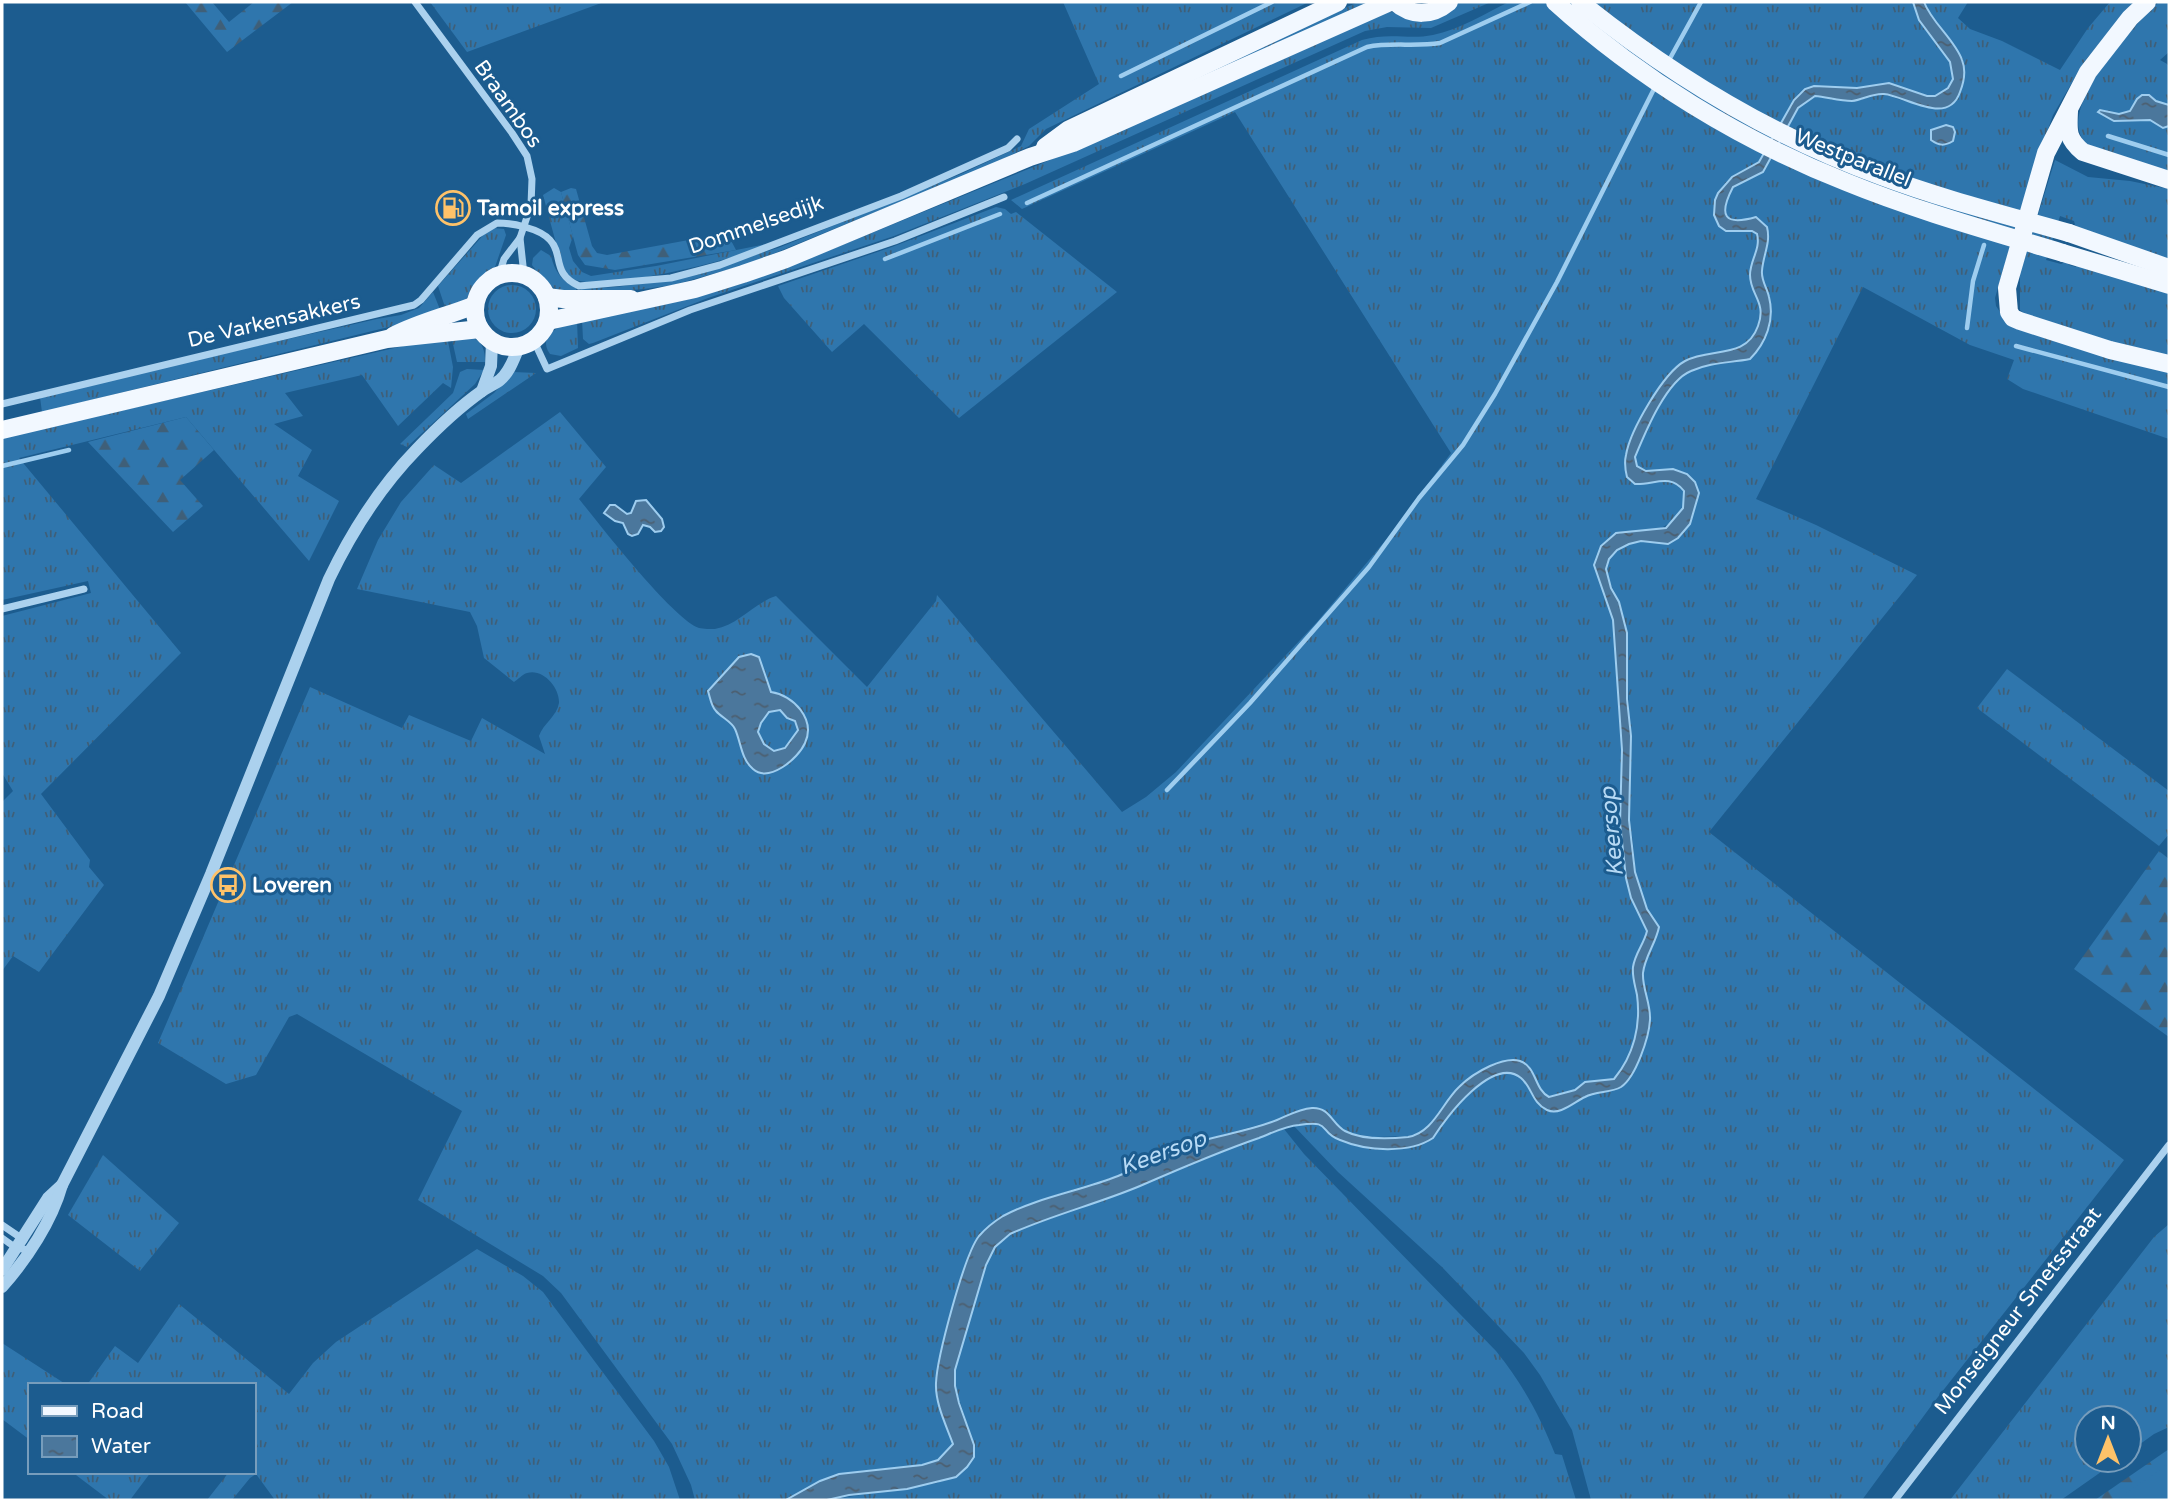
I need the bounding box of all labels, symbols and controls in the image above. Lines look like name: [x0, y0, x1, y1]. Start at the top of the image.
street label: Braambos: [469, 55, 547, 153]
street label: Westparallel: [1791, 123, 1915, 193]
fuel station icon: Tamoil express: [434, 189, 472, 227]
street label: Dommelsedijk: [685, 190, 827, 260]
place label: Tamoil express: [476, 196, 624, 221]
street label: De Varkensakkers: [185, 289, 363, 353]
water label: Keersop: [1594, 785, 1630, 878]
bus stop icon: Loveren: [209, 866, 247, 904]
place label: Loveren: [252, 873, 332, 898]
water label: Keersop: [1116, 1124, 1211, 1182]
street label: Monseigneur Smetsstraat: [1929, 1202, 2107, 1420]
legend: [28, 1383, 256, 1474]
text: Road: [91, 1399, 144, 1424]
north arrow: [2073, 1404, 2143, 1474]
text: N: [2100, 1412, 2116, 1434]
text: Water: [91, 1434, 151, 1459]

